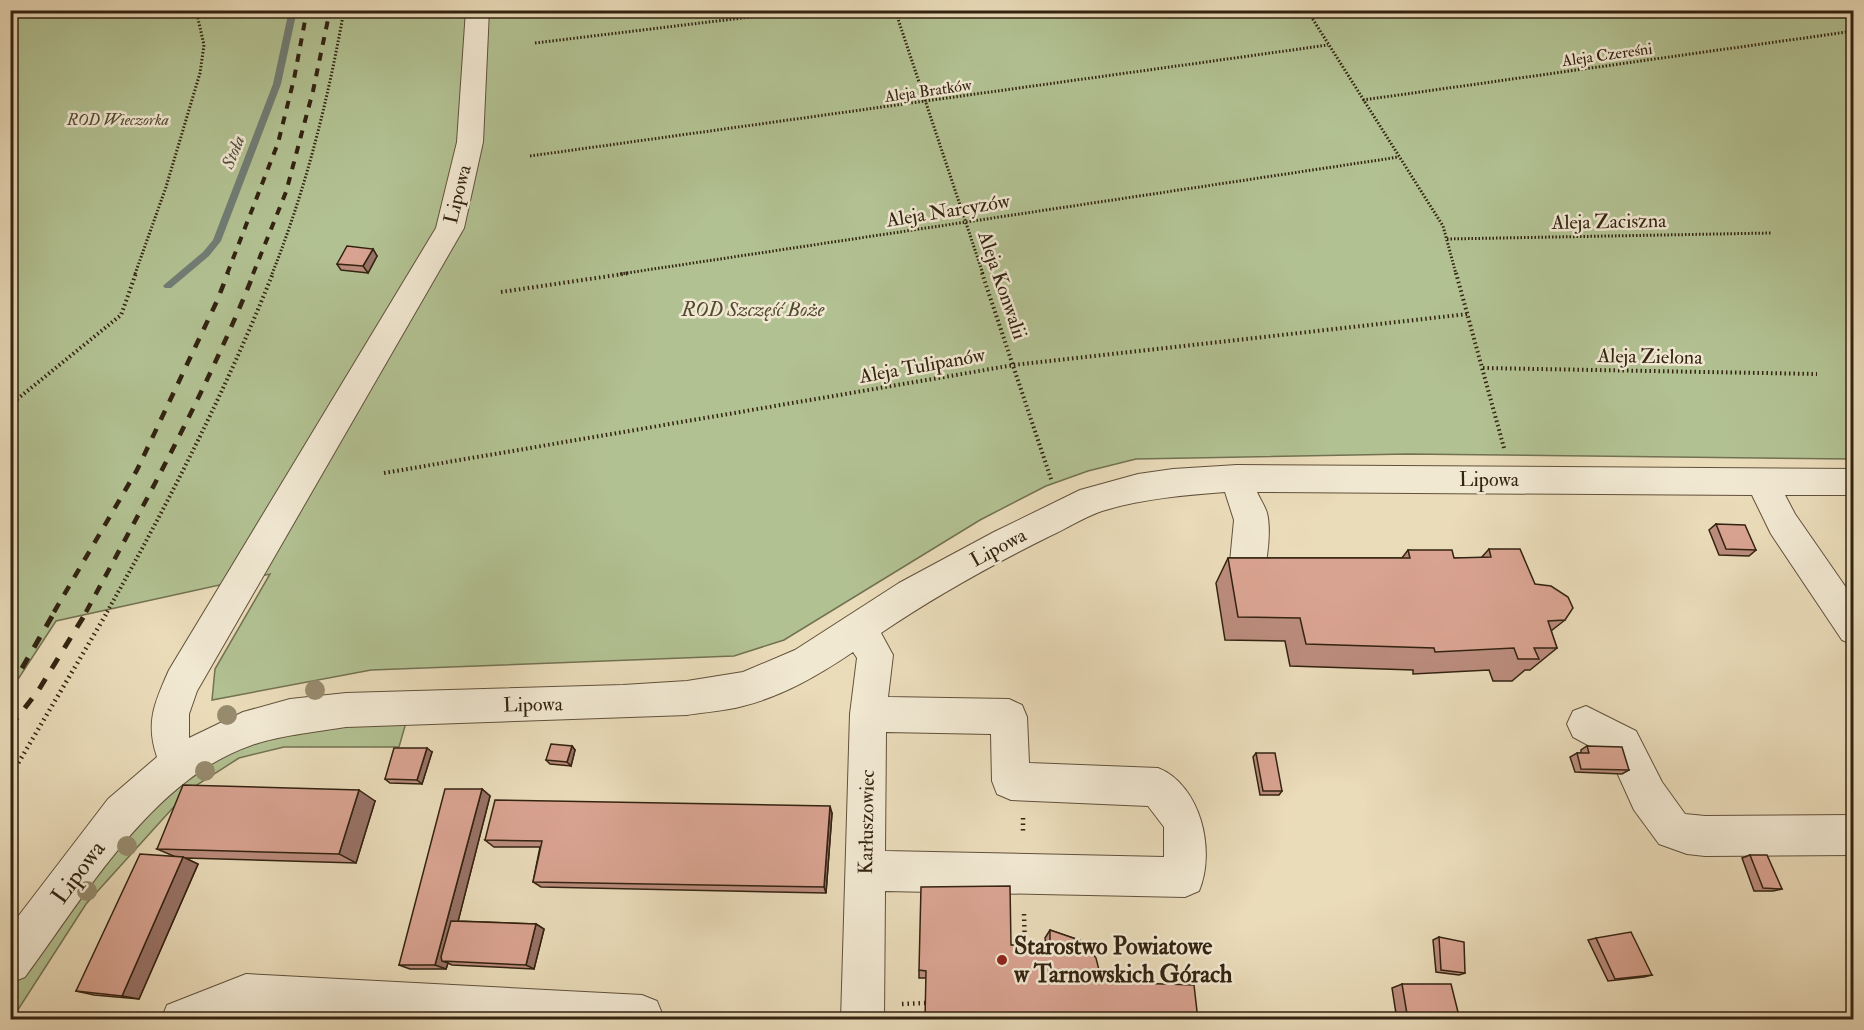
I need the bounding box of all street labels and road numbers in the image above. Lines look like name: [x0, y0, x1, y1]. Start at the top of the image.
street label: Aleja Czereśni: [1560, 39, 1654, 71]
street label: Aleja Bratków: [882, 75, 974, 107]
street label: Lipowa: [438, 161, 478, 226]
street label: Aleja Narcyzów: [884, 188, 1012, 233]
street label: Aleja Zaciszna: [1550, 208, 1667, 235]
street label: Aleja Konwalii: [972, 227, 1033, 343]
street label: Aleja Tulipanów: [856, 342, 988, 390]
street label: Aleja Zielona: [1596, 343, 1703, 370]
street label: Lipowa: [1459, 467, 1520, 493]
street label: Lipowa: [966, 522, 1032, 573]
street label: Lipowa: [503, 691, 564, 719]
street label: Karłuszowiec: [853, 769, 880, 875]
street label: Lipowa: [44, 833, 113, 910]

